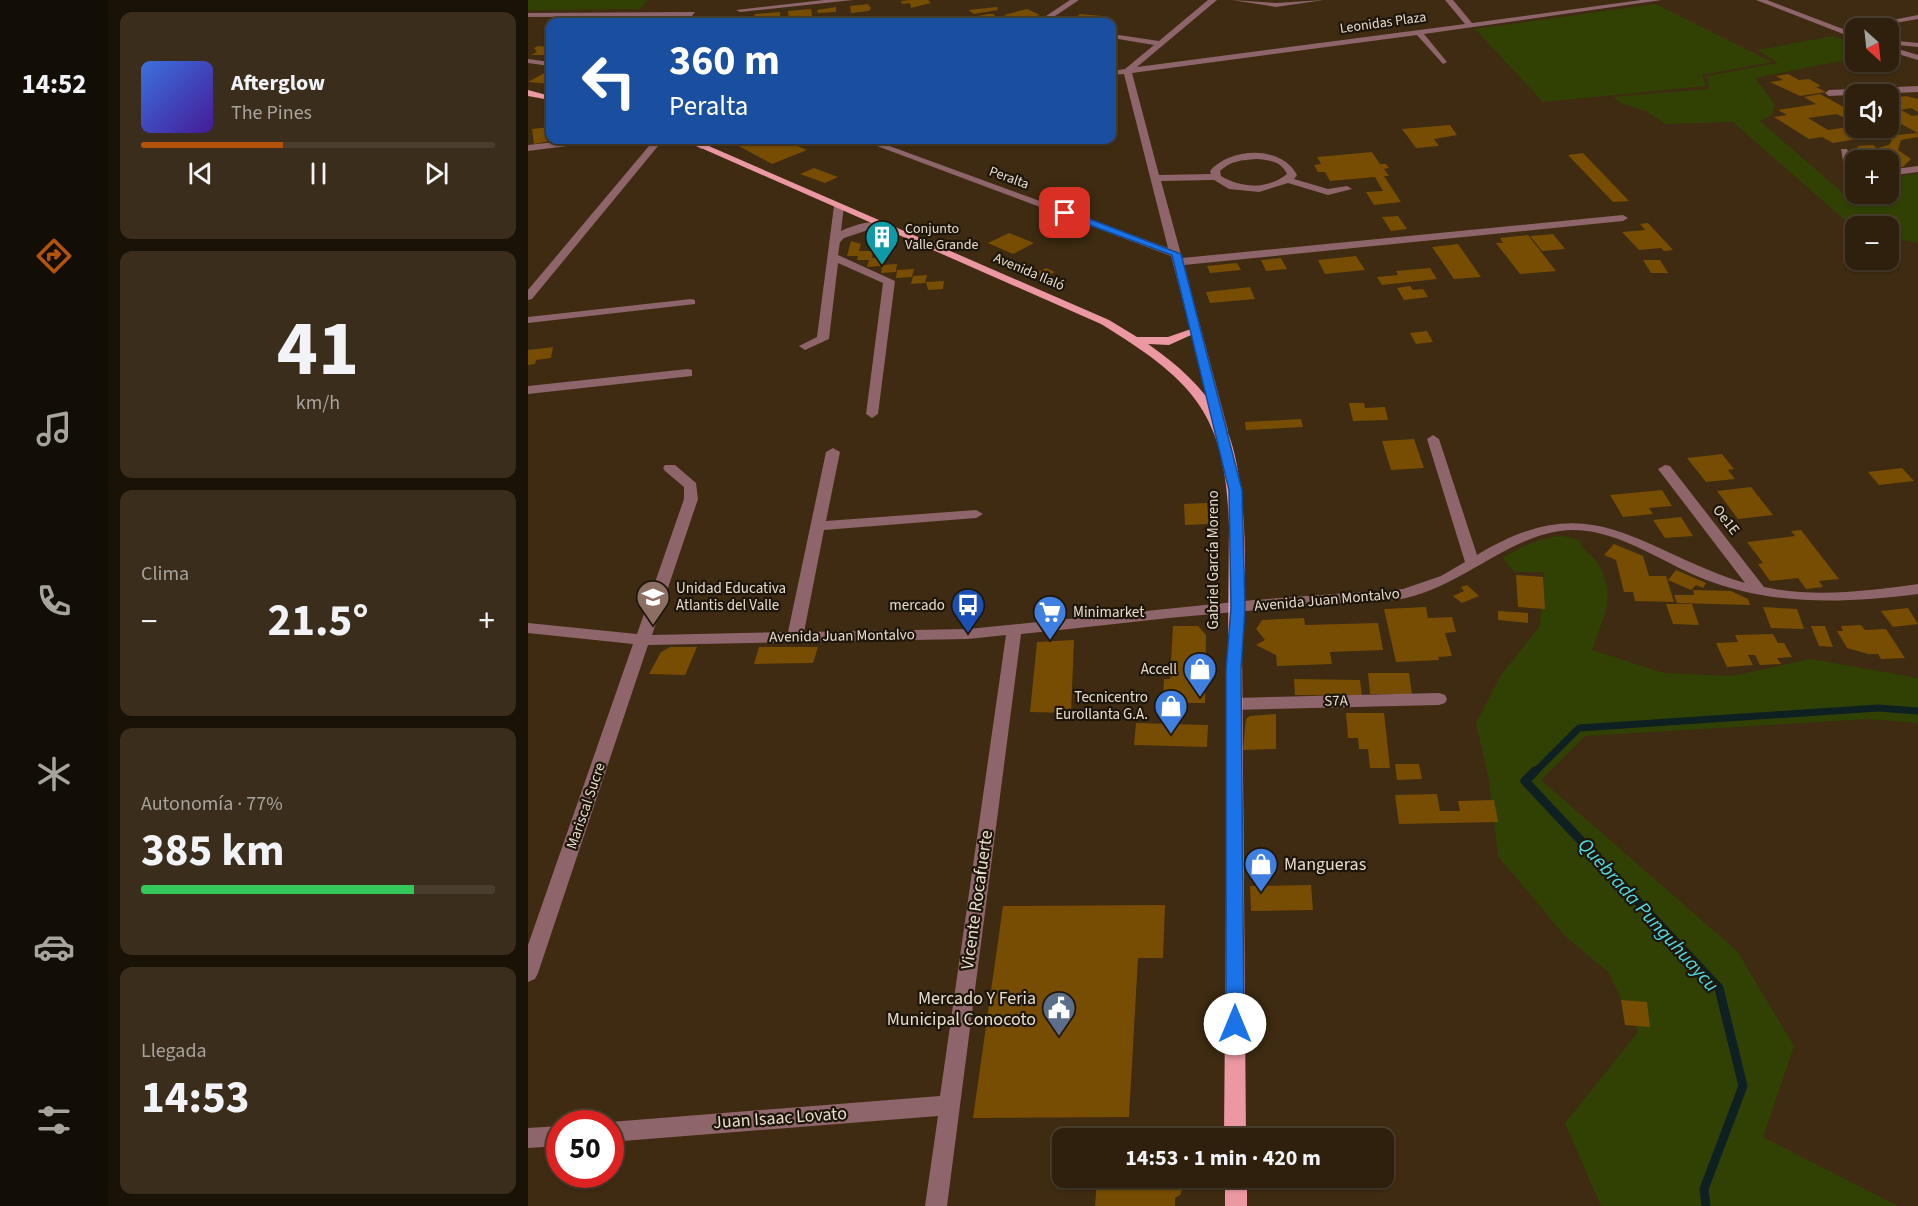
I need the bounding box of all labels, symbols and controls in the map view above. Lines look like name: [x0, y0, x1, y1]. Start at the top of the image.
street label: Leonidas Plaza: [1339, 7, 1427, 39]
north arrow: [1845, 18, 1899, 72]
map controls: [1845, 18, 1899, 270]
text: 360 m: [669, 31, 780, 91]
icon: left: [570, 42, 648, 120]
text: 14:52: [21, 65, 87, 104]
text: Afterglow: [231, 67, 325, 99]
button: sound: [1845, 84, 1899, 138]
text: Peralta: [669, 87, 748, 126]
text: The Pines: [231, 99, 312, 127]
button: +: [1845, 150, 1899, 204]
icon: previous: [184, 157, 217, 190]
icon: pause: [302, 157, 335, 190]
icon: next: [420, 157, 453, 190]
street label: Peralta: [986, 162, 1032, 194]
pin: [1039, 187, 1090, 238]
icon: arrive: [1048, 196, 1081, 229]
button: −: [1845, 216, 1899, 270]
building icon: Conjunto Valle Grande: [864, 219, 900, 266]
place label: Conjunto Valle Grande: [905, 219, 978, 255]
icon: directions: [33, 235, 75, 277]
street label: Avenida Ilaló: [991, 248, 1067, 296]
text: 41: [277, 294, 359, 405]
text: km/h: [296, 389, 340, 417]
icon: music: [33, 408, 75, 450]
street label: Gabriel García Moreno: [1203, 490, 1224, 630]
street label: Oe1E: [1708, 501, 1744, 539]
text: Clima: [141, 560, 189, 588]
place label: Unidad Educativa Atlantis del Valle: [676, 578, 786, 616]
school or university icon: Unidad Educativa Atlantis del Valle: [635, 579, 671, 626]
icon: phone: [33, 580, 75, 622]
street label: Avenida Juan Montalvo: [1253, 583, 1401, 617]
bus stop icon: mercado: [950, 587, 986, 634]
text: 21.5°: [267, 589, 369, 653]
supermarket icon: Minimarket: [1032, 594, 1068, 641]
place label: mercado: [889, 595, 945, 616]
text: −: [141, 598, 157, 645]
text: +: [479, 598, 495, 645]
place label: Minimarket: [1073, 602, 1144, 623]
street label: Avenida Juan Montalvo: [769, 624, 915, 648]
shop icon: Accell: [1182, 651, 1218, 698]
place label: Accell: [1141, 659, 1177, 680]
place label: Tecnicentro Eurollanta G.A.: [1055, 687, 1148, 725]
shop icon: Tecnicentro Eurollanta G.A.: [1153, 688, 1189, 735]
street label: S7A: [1324, 690, 1349, 712]
icon: climate: [33, 753, 75, 795]
street label: Mariscal Sucre: [561, 760, 611, 852]
text: Autonomía · 77%: [141, 790, 283, 818]
text: 385 km: [141, 819, 285, 883]
street label: Vicente Rocafuerte: [955, 829, 999, 971]
water label: Quebrada Punguhuaycu: [1571, 832, 1725, 998]
shop icon: Mangueras: [1243, 846, 1279, 893]
place label: Mangueras: [1284, 852, 1366, 877]
icon: car: [33, 926, 75, 968]
place label: Mercado Y Feria Municipal Conocoto: [887, 986, 1036, 1032]
public building icon: Mercado Y Feria Municipal Conocoto: [1041, 990, 1077, 1037]
position arrow: [1203, 992, 1267, 1056]
text: Llegada: [141, 1037, 207, 1065]
text: 14:53: [141, 1066, 250, 1130]
icon: filters: [33, 1099, 75, 1141]
street label: Juan Isaac Lovato: [712, 1101, 848, 1135]
speed limit sign: 50: [546, 1110, 624, 1188]
text: 14:53 · 1 min · 420 m: [1125, 1142, 1321, 1174]

